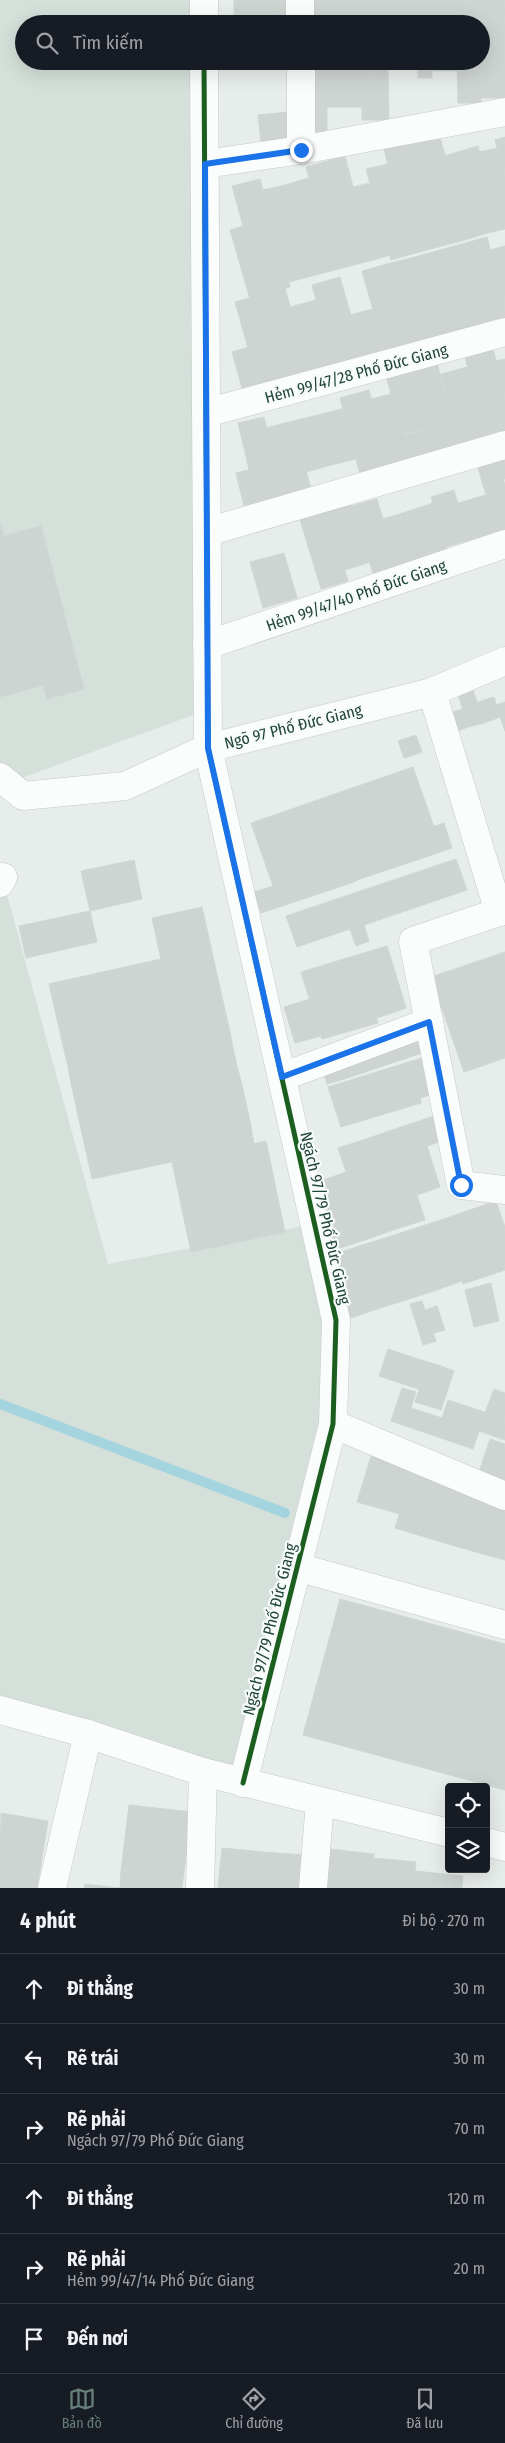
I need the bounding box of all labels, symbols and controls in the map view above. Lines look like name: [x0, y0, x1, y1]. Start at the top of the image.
search box: [15, 15, 490, 70]
icon: search: [33, 29, 61, 57]
text: Tìm kiếm: [73, 31, 143, 54]
route end: [290, 139, 313, 162]
street label: Hẻm 99/47/28 Phố Đức Giang: [262, 339, 450, 407]
street label: Hẻm 99/47/40 Phố Đức Giang: [263, 555, 449, 635]
street label: Ngõ 97 Phố Đức Giang: [222, 699, 364, 753]
street label: Ngách 97/79 Phố Đức Giang: [296, 1130, 356, 1307]
route start: [450, 1174, 473, 1197]
street label: Ngách 97/79 Phố Đức Giang: [238, 1540, 300, 1717]
map controls: [445, 1783, 490, 1873]
button: locate: [445, 1783, 490, 1828]
button: layers: [445, 1828, 490, 1873]
text: 4 phút: [20, 1908, 76, 1934]
text: Đi bộ · 270 m: [402, 1911, 485, 1930]
icon: ahead: [20, 1975, 48, 2003]
text: Đi thẳng: [67, 1977, 133, 2000]
text: 30 m: [453, 1979, 485, 1998]
icon: left: [20, 2045, 48, 2073]
text: Rẽ trái: [67, 2047, 118, 2070]
text: 30 m: [453, 2049, 485, 2068]
text: Rẽ phải: [67, 2108, 126, 2131]
icon: right: [20, 2115, 48, 2143]
text: 70 m: [454, 2119, 485, 2138]
text: Ngách 97/79 Phố Đức Giang: [67, 2131, 244, 2150]
icon: ahead: [20, 2185, 48, 2213]
text: Đi thẳng: [67, 2187, 133, 2210]
text: 120 m: [447, 2189, 485, 2208]
text: Rẽ phải: [67, 2248, 126, 2271]
icon: right: [20, 2255, 48, 2283]
text: 20 m: [454, 2259, 485, 2278]
text: Hẻm 99/47/14 Phố Đức Giang: [67, 2271, 254, 2290]
icon: arrive: [20, 2325, 48, 2353]
text: Đến nơi: [67, 2327, 128, 2350]
tab: Bản đồ: [62, 2385, 102, 2432]
tab: Chỉ đường: [225, 2385, 283, 2432]
tab: Đã lưu: [406, 2385, 443, 2432]

